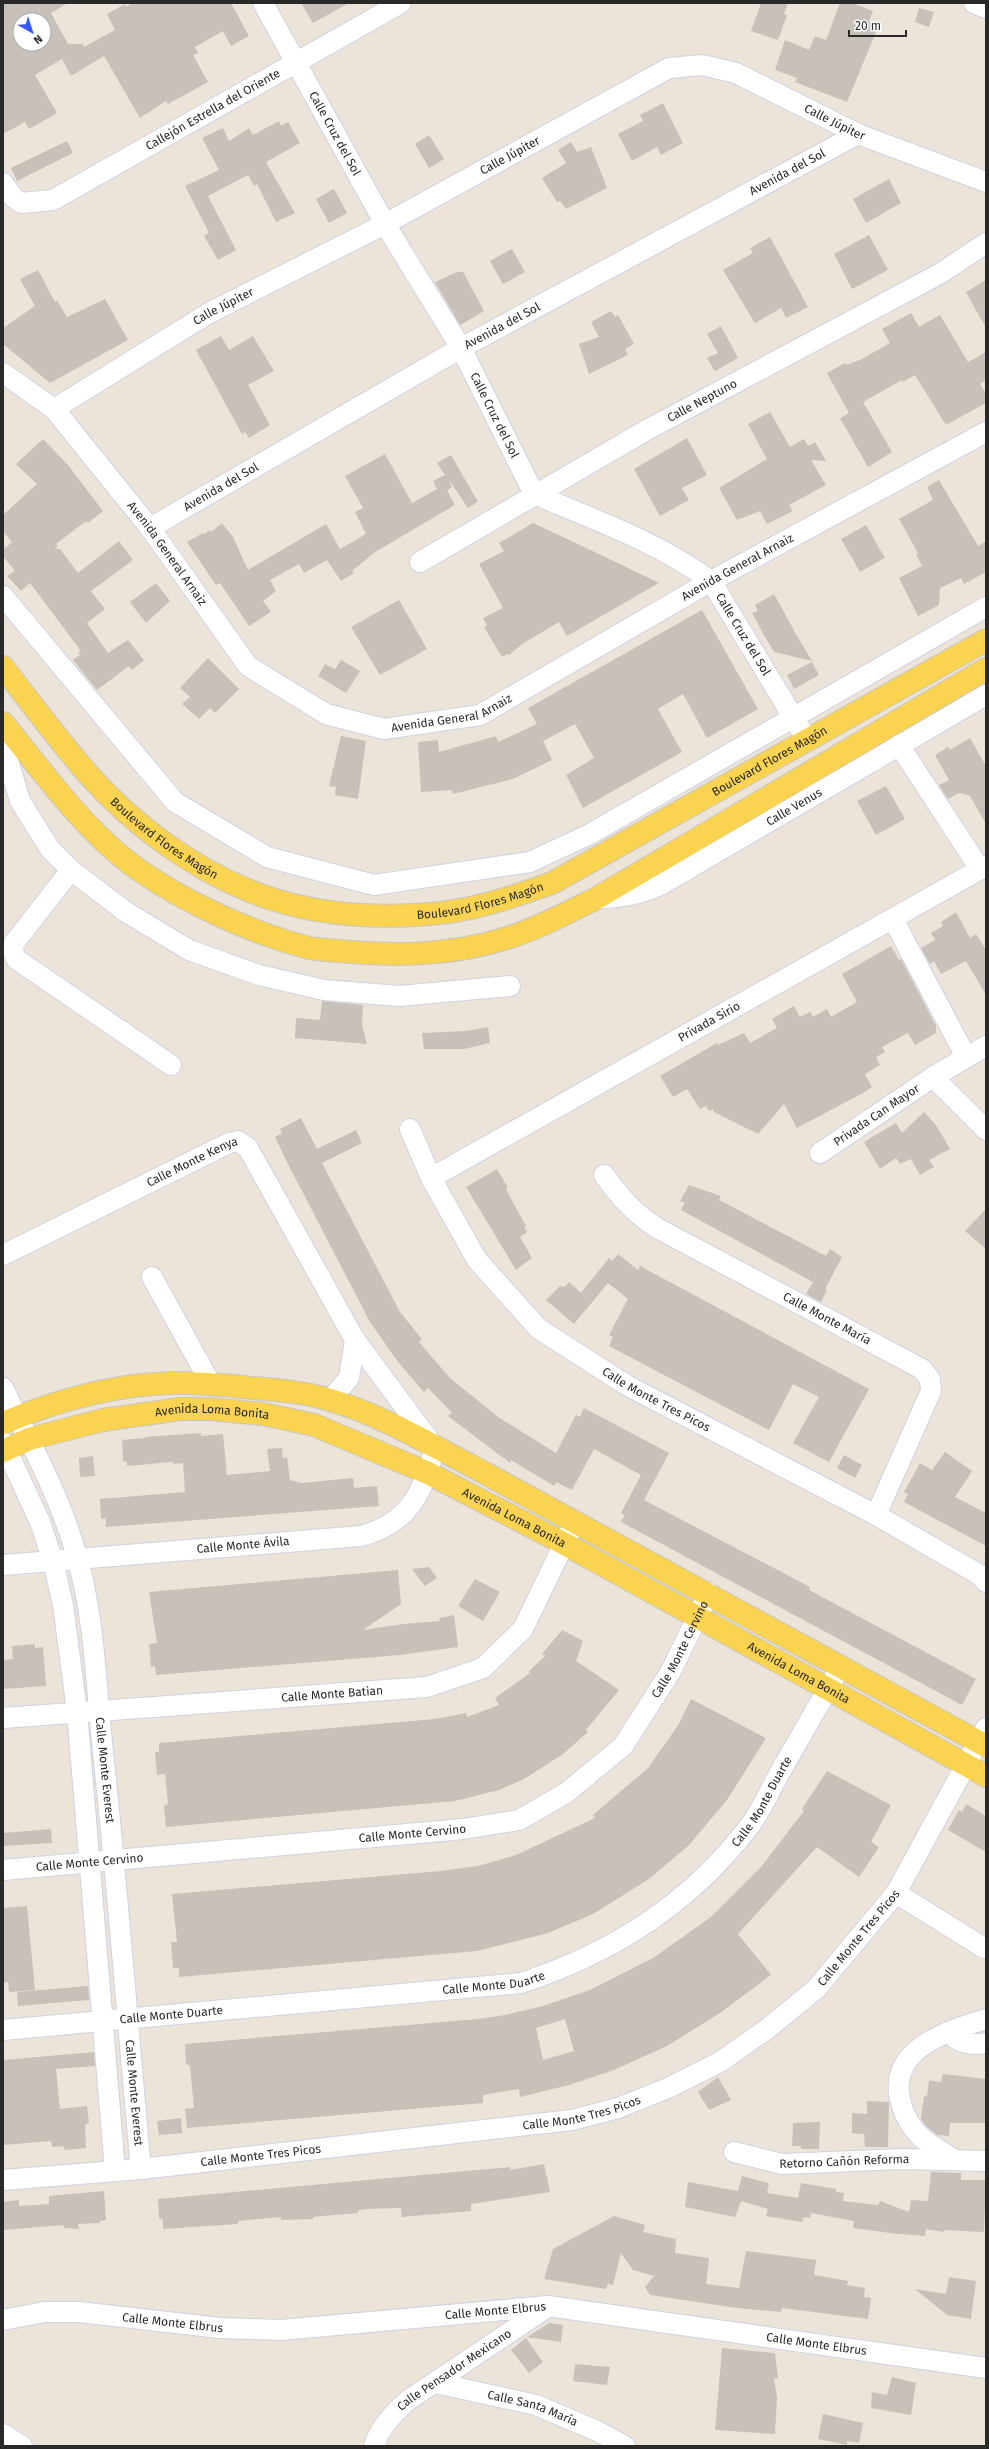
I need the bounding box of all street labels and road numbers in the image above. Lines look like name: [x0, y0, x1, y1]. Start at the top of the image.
street label: Callejón Estrella del Oriente: [143, 66, 282, 153]
street label: Calle Cruz del Sol: [306, 89, 364, 178]
street label: Calle Júpiter: [802, 101, 867, 143]
street label: Calle Júpiter: [477, 133, 543, 178]
street label: Avenida del Sol: [747, 146, 828, 198]
street label: Calle Júpiter: [190, 285, 256, 328]
street label: Avenida del Sol: [462, 299, 543, 352]
street label: Calle Cruz del Sol: [467, 370, 522, 461]
street label: Calle Neptuno: [665, 376, 739, 425]
street label: Avenida del Sol: [181, 460, 261, 514]
street label: Avenida General Arnaiz: [124, 499, 210, 608]
street label: Avenida General Arnaiz: [679, 531, 796, 604]
street label: Calle Cruz del Sol: [713, 590, 774, 678]
street label: Avenida General Arnaiz: [390, 691, 514, 735]
street label: Boulevard Flores Magón: [710, 723, 830, 799]
street label: Calle Venus: [764, 785, 825, 829]
street label: Boulevard Flores Magón: [108, 795, 220, 882]
street label: Boulevard Flores Magón: [416, 880, 545, 922]
street label: Privada Sirio: [676, 999, 743, 1045]
street label: Privada Can Mayor: [831, 1081, 922, 1149]
street label: Calle Monte Kenya: [144, 1134, 239, 1190]
street label: Calle Monte María: [781, 1289, 873, 1348]
street label: Calle Monte Tres Picos: [600, 1364, 713, 1435]
street label: Avenida Loma Bonita: [154, 1402, 271, 1422]
street label: Avenida Loma Bonita: [460, 1485, 568, 1550]
street label: Calle Monte Ávila: [196, 1533, 290, 1556]
street label: Calle Monte Cervino: [649, 1598, 711, 1701]
street label: Avenida Loma Bonita: [745, 1639, 852, 1707]
street label: Calle Monte Batian: [281, 1683, 384, 1705]
street label: Calle Monte Everest: [93, 1717, 117, 1824]
street label: Calle Monte Duarte: [729, 1754, 795, 1850]
street label: Calle Monte Cervino: [358, 1822, 467, 1845]
street label: Calle Monte Cervino: [35, 1851, 144, 1874]
street label: Calle Monte Tres Picos: [814, 1887, 903, 1989]
street label: Calle Monte Duarte: [442, 1968, 547, 1997]
street label: Calle Monte Duarte: [119, 2003, 224, 2026]
street label: Calle Monte Everest: [123, 2039, 146, 2147]
street label: Calle Monte Tres Picos: [522, 2093, 643, 2133]
street label: Calle Monte Tres Picos: [200, 2142, 322, 2169]
street label: Retorno Cañón Reforma: [779, 2152, 910, 2171]
street label: Calle Monte Elbrus: [444, 2299, 547, 2322]
street label: Calle Monte Elbrus: [122, 2310, 224, 2335]
street label: Calle Pensador Mexicano: [394, 2326, 514, 2414]
street label: Calle Monte Elbrus: [765, 2330, 868, 2358]
street label: Calle Santa María: [486, 2388, 580, 2429]

